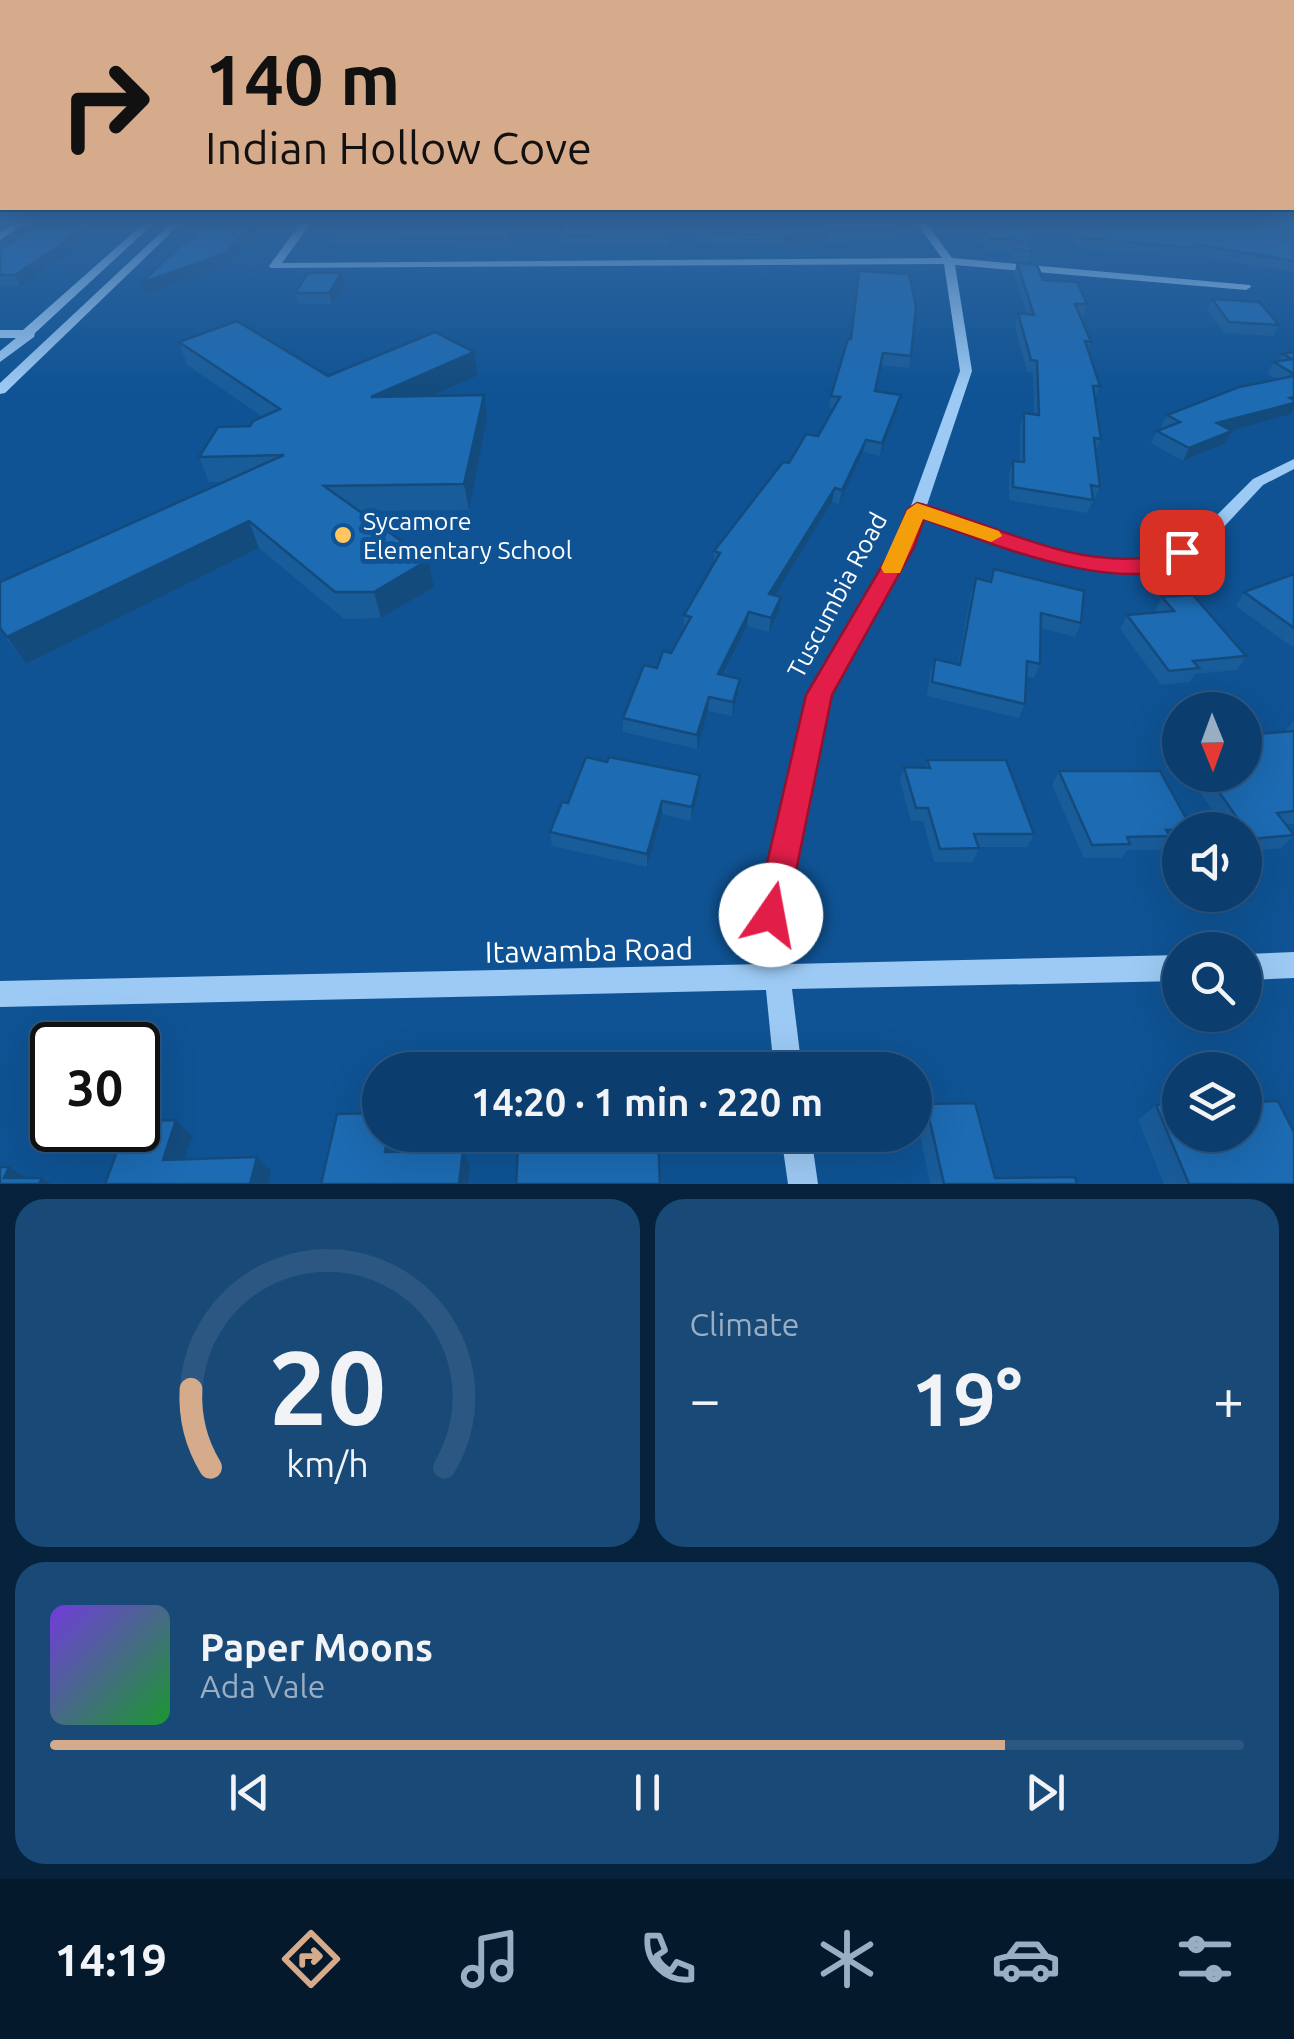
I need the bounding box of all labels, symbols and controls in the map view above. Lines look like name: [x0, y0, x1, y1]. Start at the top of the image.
icon: right: [40, 40, 170, 170]
text: 140 m: [205, 40, 400, 118]
text: Indian Hollow Cove: [205, 122, 592, 173]
place label: Sycamore Elementary School: [363, 507, 572, 564]
street label: Tuscumbia Road: [782, 508, 892, 682]
pin: [1140, 510, 1225, 595]
marker: Sycamore Elementary School: [332, 524, 354, 546]
icon: arrive: [1155, 525, 1210, 580]
north arrow: [1162, 692, 1262, 792]
map controls: [1162, 692, 1262, 1152]
button: sound: [1162, 812, 1262, 912]
position arrow: [719, 863, 823, 967]
street label: Itawamba Road: [485, 931, 693, 969]
button: search: [1162, 932, 1262, 1032]
speed limit sign: 30: [30, 1022, 160, 1152]
button: layers: [1162, 1052, 1262, 1152]
text: 14:20 · 1 min · 220 m: [471, 1081, 823, 1123]
text: Climate: [690, 1306, 800, 1342]
text: 20: [269, 1328, 386, 1445]
text: 19°: [911, 1356, 1022, 1440]
text: −: [690, 1368, 721, 1429]
text: +: [1213, 1368, 1244, 1429]
text: km/h: [286, 1444, 369, 1484]
text: Paper Moons: [200, 1626, 433, 1668]
text: Ada Vale: [200, 1668, 326, 1704]
icon: previous: [222, 1765, 277, 1820]
icon: pause: [620, 1765, 675, 1820]
icon: next: [1018, 1765, 1073, 1820]
icon: directions: [276, 1924, 346, 1994]
icon: music: [455, 1924, 525, 1994]
icon: phone: [633, 1924, 703, 1994]
icon: climate: [812, 1924, 882, 1994]
icon: car: [991, 1924, 1061, 1994]
icon: filters: [1170, 1924, 1240, 1994]
text: 14:19: [54, 1934, 167, 1985]

